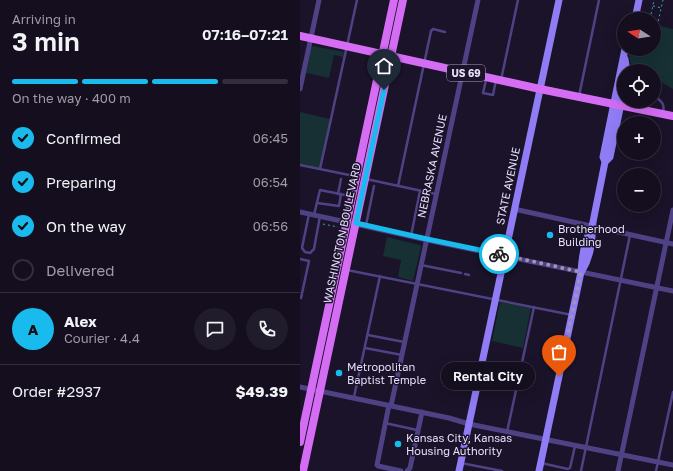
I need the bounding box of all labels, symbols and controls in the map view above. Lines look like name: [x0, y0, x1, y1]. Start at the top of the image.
text: Arriving in: [12, 11, 76, 27]
north arrow: [617, 12, 661, 56]
map controls: [617, 12, 661, 212]
text: 07:16–07:21: [202, 25, 288, 43]
text: 3 min: [12, 26, 80, 57]
pin: [367, 49, 401, 90]
icon: home: [373, 55, 395, 77]
button: locate: [617, 64, 661, 108]
road number: US 69: [447, 65, 485, 81]
text: On the way · 400 m: [12, 90, 131, 106]
street label: NEBRASKA AVENUE: [414, 113, 449, 219]
button: +: [617, 116, 661, 160]
icon: check: [12, 127, 34, 149]
text: Confirmed: [46, 129, 121, 147]
text: 06:45: [253, 130, 288, 146]
street label: STATE AVENUE: [493, 146, 522, 226]
street label: WASHINGTON BOULEVARD: [320, 161, 363, 304]
button: −: [617, 168, 661, 212]
icon: check: [12, 171, 34, 193]
text: Preparing: [46, 173, 116, 191]
text: 06:54: [253, 174, 288, 190]
icon: check: [12, 215, 34, 237]
text: On the way: [46, 217, 126, 235]
text: 06:56: [253, 218, 288, 234]
place label: Brotherhood Building: [558, 222, 625, 248]
marker: Brotherhood Building: [545, 230, 555, 240]
courier: [479, 234, 519, 274]
icon: bike: [488, 243, 510, 265]
text: Delivered: [46, 261, 114, 279]
button: chat: [194, 308, 236, 350]
button: phone: [246, 308, 288, 350]
text: Alex: [64, 312, 97, 330]
text: A: [28, 320, 38, 338]
text: Courier · 4.4: [64, 330, 140, 346]
pin: [542, 335, 576, 376]
icon: bag: [548, 341, 570, 363]
place label: Metropolitan Baptist Temple: [347, 360, 426, 386]
callout: Rental City: [441, 362, 535, 390]
marker: Metropolitan Baptist Temple: [334, 368, 344, 378]
text: Rental City: [453, 368, 523, 384]
text: Order #2937: [12, 382, 101, 400]
text: $49.39: [236, 382, 288, 400]
place label: Kansas City, Kansas Housing Authority: [406, 431, 512, 457]
marker: Kansas City, Kansas Housing Authority: [393, 439, 403, 449]

